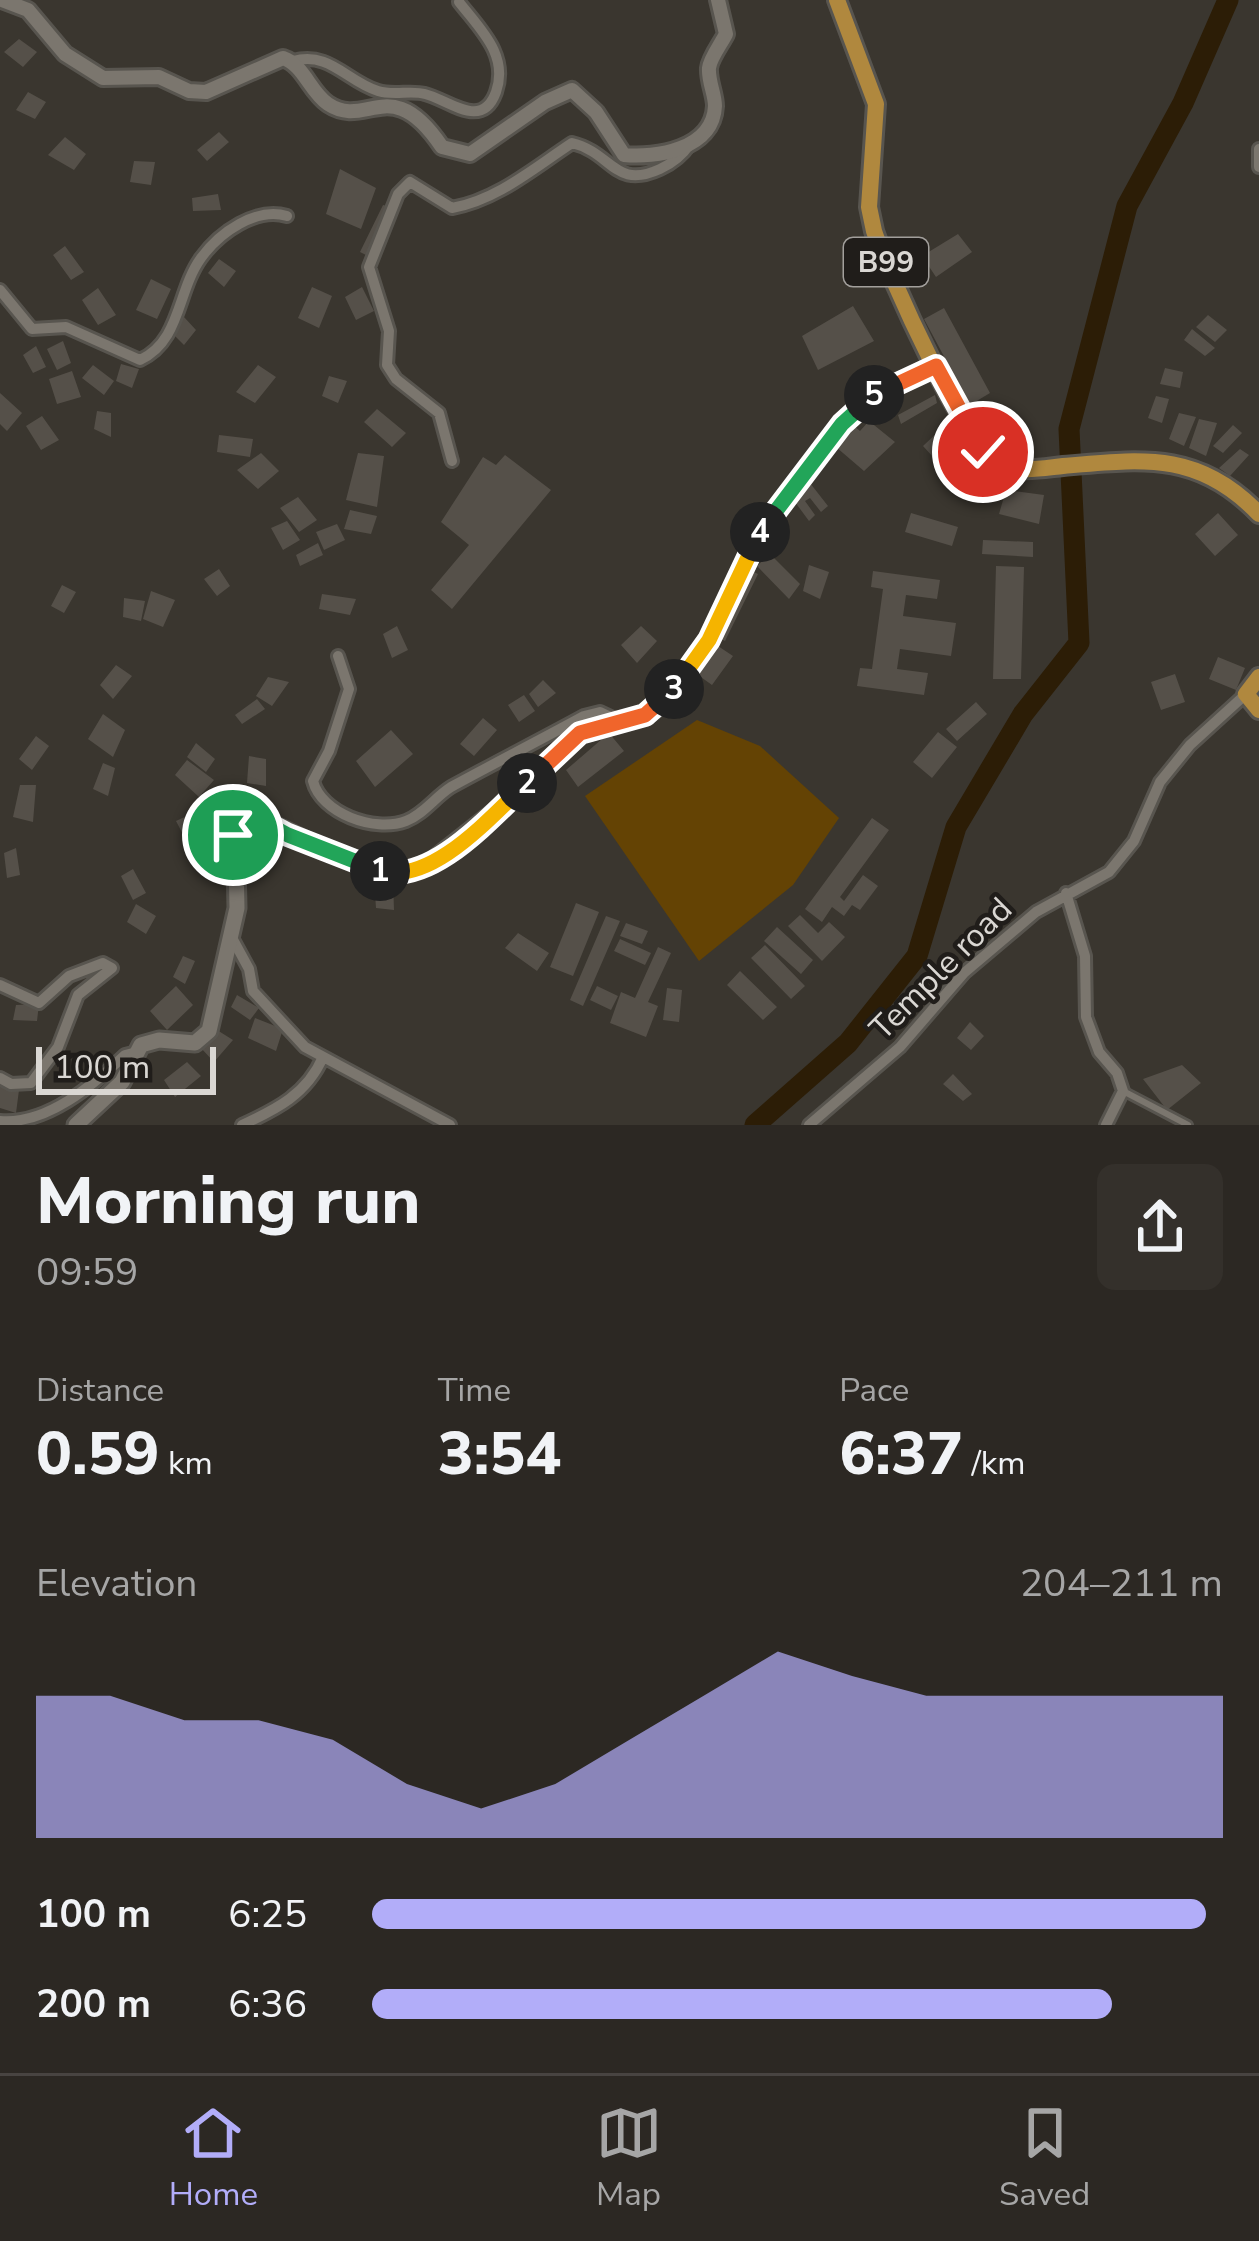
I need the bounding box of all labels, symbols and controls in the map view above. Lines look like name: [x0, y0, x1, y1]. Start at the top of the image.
road number: B99: [844, 238, 928, 286]
pin: 5: [844, 365, 904, 425]
text: 5: [864, 372, 884, 417]
pin: [932, 401, 1034, 503]
icon: check: [950, 419, 1016, 485]
pin: 4: [730, 502, 790, 562]
text: 4: [750, 509, 770, 554]
pin: 3: [644, 659, 704, 719]
text: 3: [664, 666, 684, 711]
pin: 2: [497, 753, 557, 813]
text: 2: [517, 760, 537, 805]
pin: [182, 784, 284, 886]
icon: arrive: [200, 802, 266, 868]
pin: 1: [350, 841, 410, 901]
text: 1: [370, 848, 390, 893]
street label: Temple road: [860, 888, 1022, 1050]
scale bar: [36, 1041, 216, 1094]
text: 100 m: [54, 1045, 150, 1090]
text: Morning run: [36, 1156, 420, 1246]
button: share: [1097, 1164, 1223, 1290]
text: 09:59: [36, 1246, 139, 1299]
text: Distance: [36, 1368, 164, 1413]
text: Time: [438, 1368, 511, 1413]
text: Pace: [839, 1368, 909, 1413]
text: 0.59: [36, 1413, 160, 1495]
text: 3:54: [438, 1413, 561, 1495]
text: 6:37: [839, 1413, 963, 1495]
text: km: [160, 1441, 213, 1486]
text: /km: [963, 1441, 1025, 1486]
text: Elevation: [36, 1557, 197, 1610]
text: 204–211 m: [1020, 1557, 1223, 1610]
text: 100 m: [36, 1888, 151, 1941]
text: 6:25: [228, 1888, 307, 1941]
text: 200 m: [36, 1978, 151, 2031]
text: 6:36: [228, 1978, 307, 2031]
tab: Home: [169, 2100, 258, 2217]
tab: Map: [596, 2100, 662, 2217]
tab: Saved: [999, 2100, 1090, 2217]

